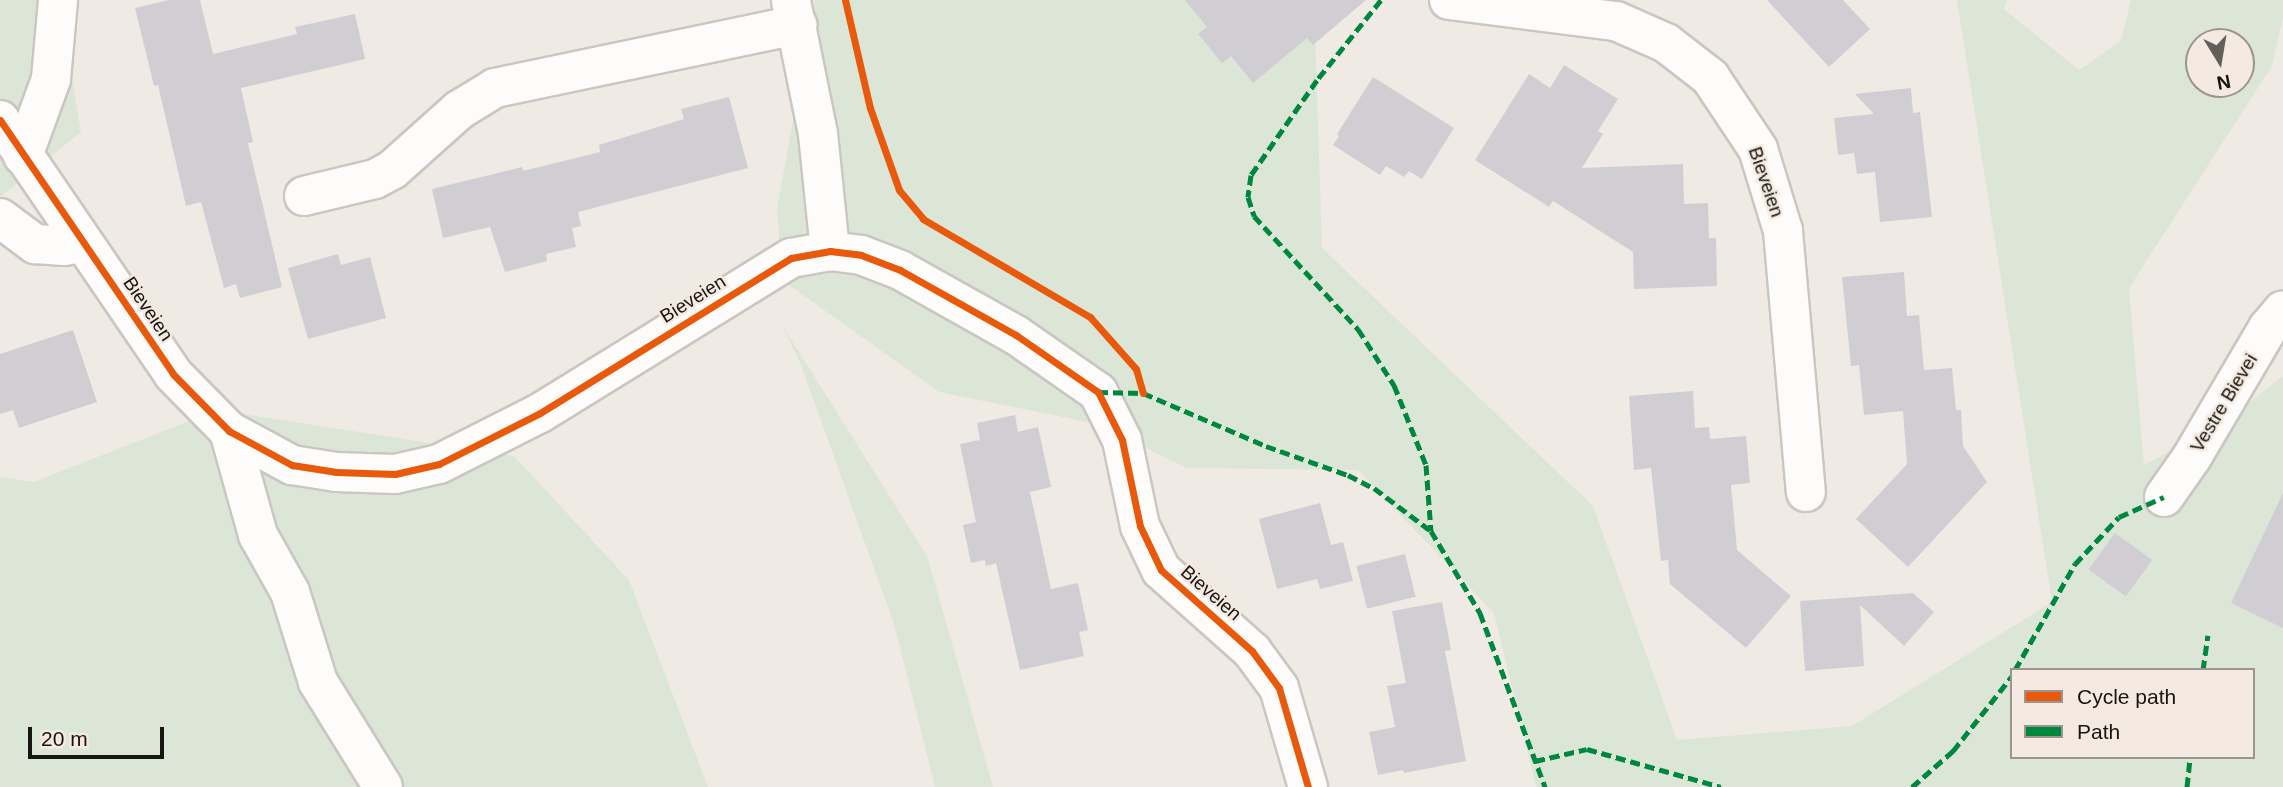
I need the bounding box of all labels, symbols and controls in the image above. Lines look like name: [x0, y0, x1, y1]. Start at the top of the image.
north arrow: [2185, 28, 2255, 98]
text: N: [2215, 71, 2232, 94]
street label: Bieveien: [1743, 144, 1789, 220]
street label: Bieveien: [656, 270, 730, 328]
street label: Bieveien: [118, 272, 178, 346]
street label: Vestre Bievei: [2186, 350, 2262, 456]
street label: Bieveien: [1176, 560, 1246, 626]
legend: [2010, 668, 2255, 759]
text: Cycle path: [2077, 685, 2176, 708]
scale bar: [32, 714, 168, 758]
text: Path: [2077, 720, 2120, 743]
text: 20 m: [41, 727, 88, 750]

